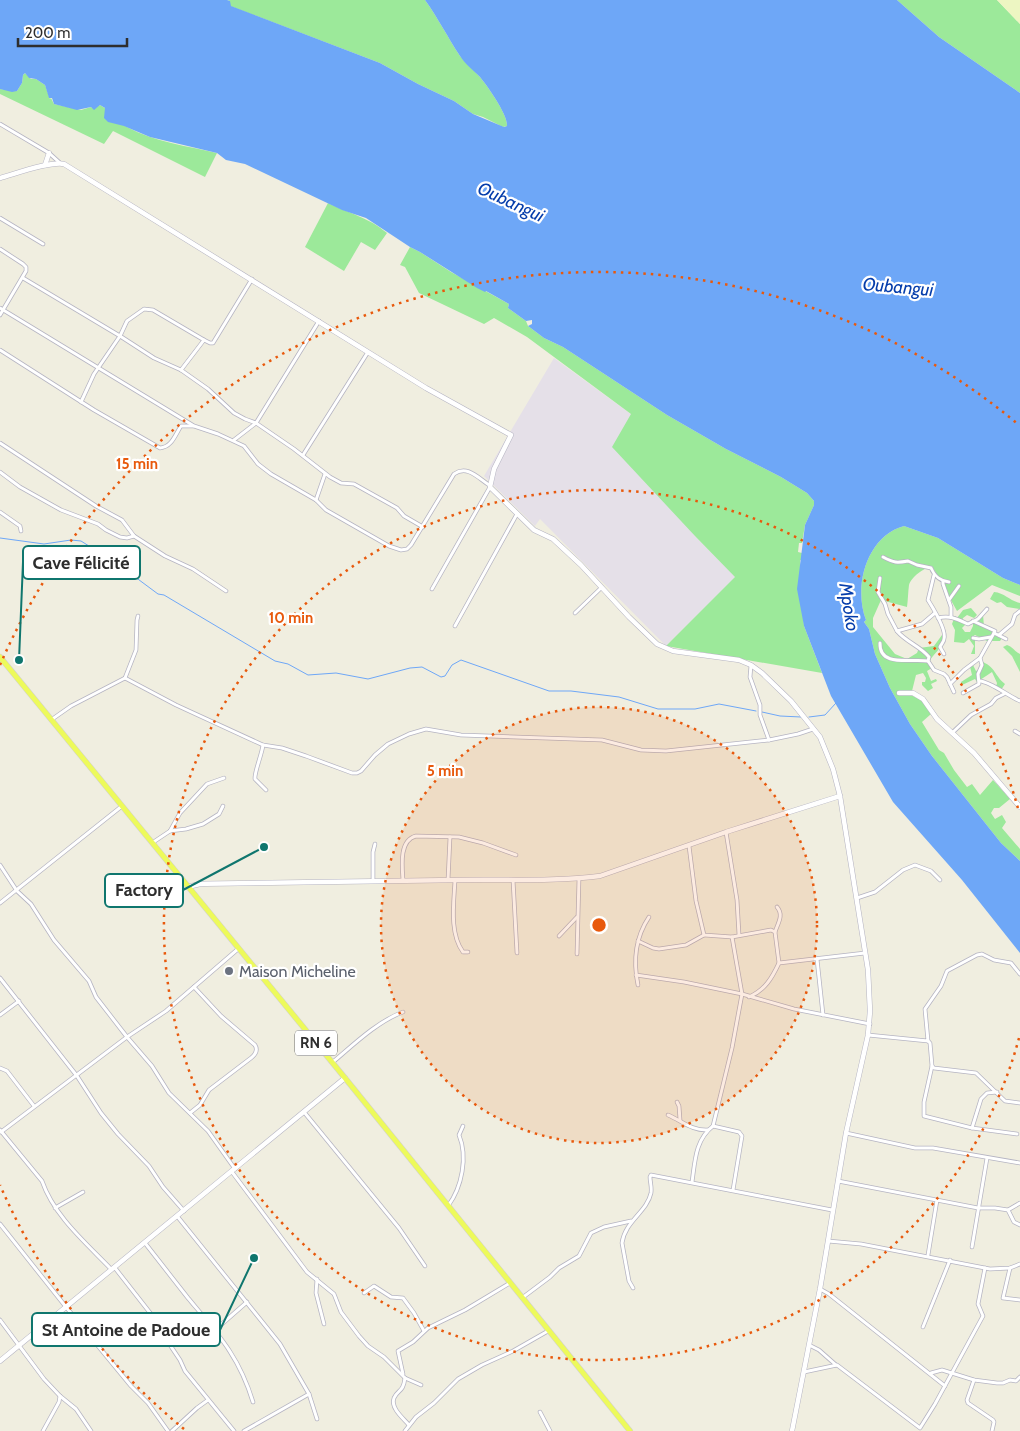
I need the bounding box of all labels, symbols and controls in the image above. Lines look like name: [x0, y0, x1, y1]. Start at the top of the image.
scale bar: [18, 15, 126, 47]
text: 200 m: [25, 24, 70, 42]
water label: Oubangui: [474, 177, 549, 227]
water label: Oubangui: [862, 273, 935, 301]
text: 15 min: [116, 455, 158, 473]
callout: Cave Félicité: [23, 546, 140, 579]
text: Cave Félicité: [33, 552, 129, 574]
water label: Mpoko: [834, 580, 864, 633]
text: 10 min: [269, 609, 313, 627]
text: 5 min: [427, 762, 463, 780]
callout: Factory: [105, 874, 183, 907]
text: Factory: [115, 879, 173, 901]
centre of rings: [590, 916, 608, 934]
place label: Maison Micheline: [239, 962, 356, 981]
marker: Maison Micheline: [223, 965, 235, 977]
road number: RN 6: [295, 1030, 337, 1056]
callout: St Antoine de Padoue: [32, 1313, 220, 1346]
text: St Antoine de Padoue: [42, 1319, 210, 1341]

